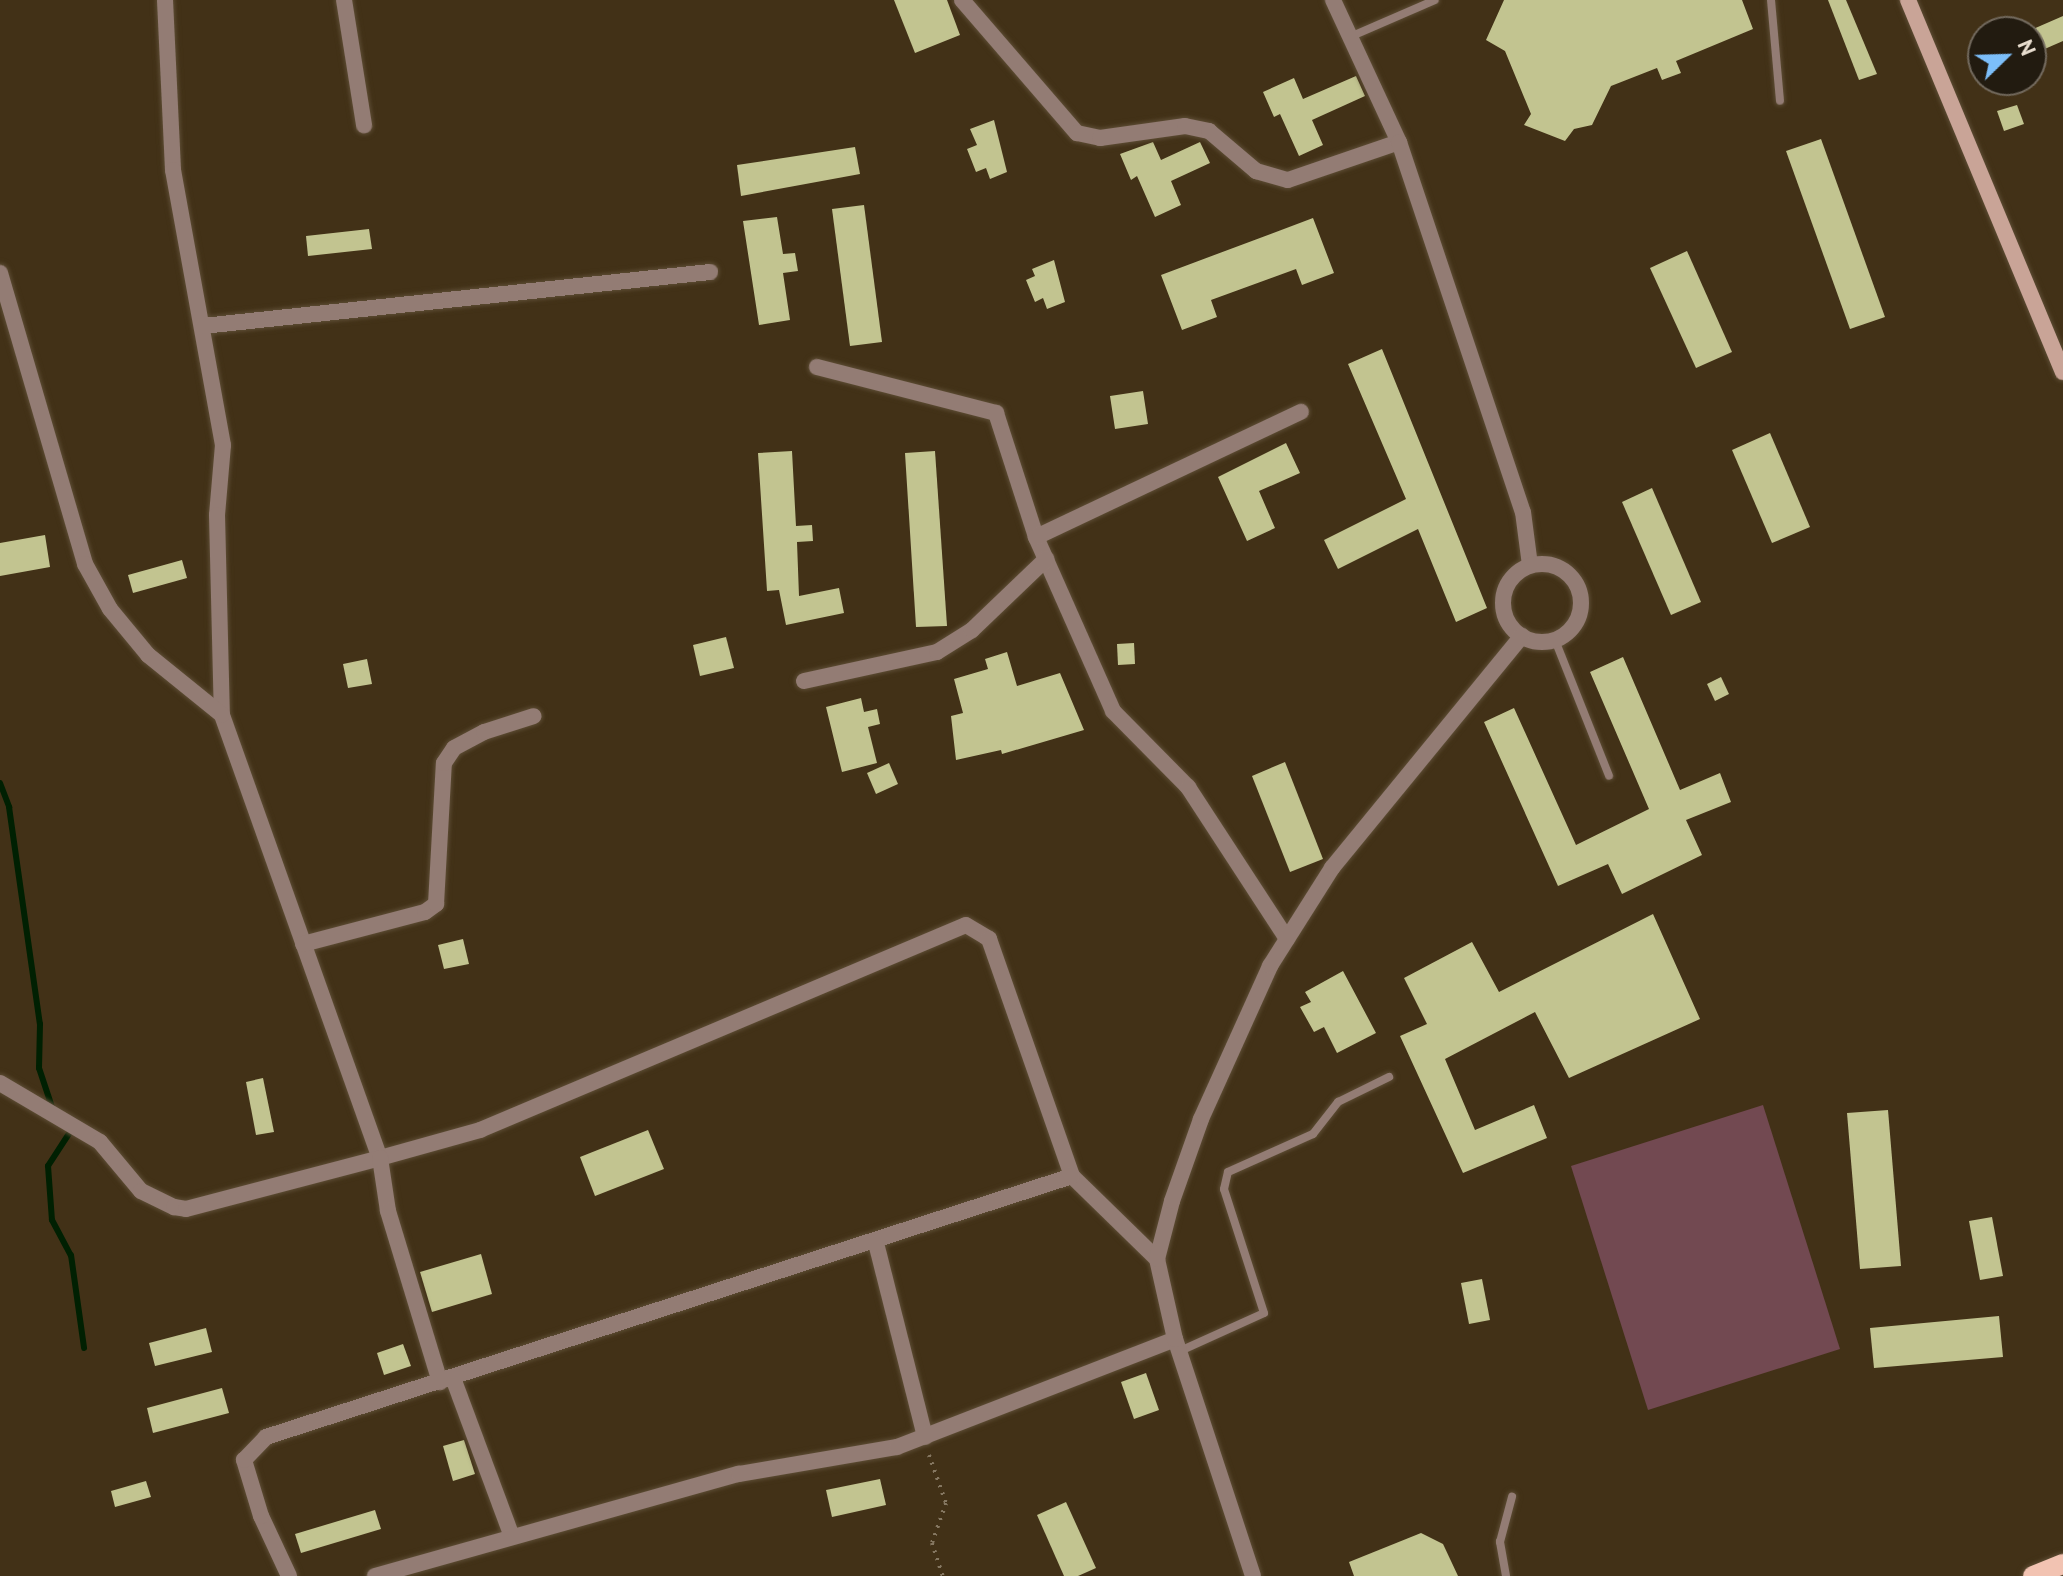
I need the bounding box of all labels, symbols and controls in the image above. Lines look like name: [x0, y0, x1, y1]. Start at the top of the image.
north arrow: [1967, 16, 2047, 96]
text: N: [2012, 35, 2043, 60]

